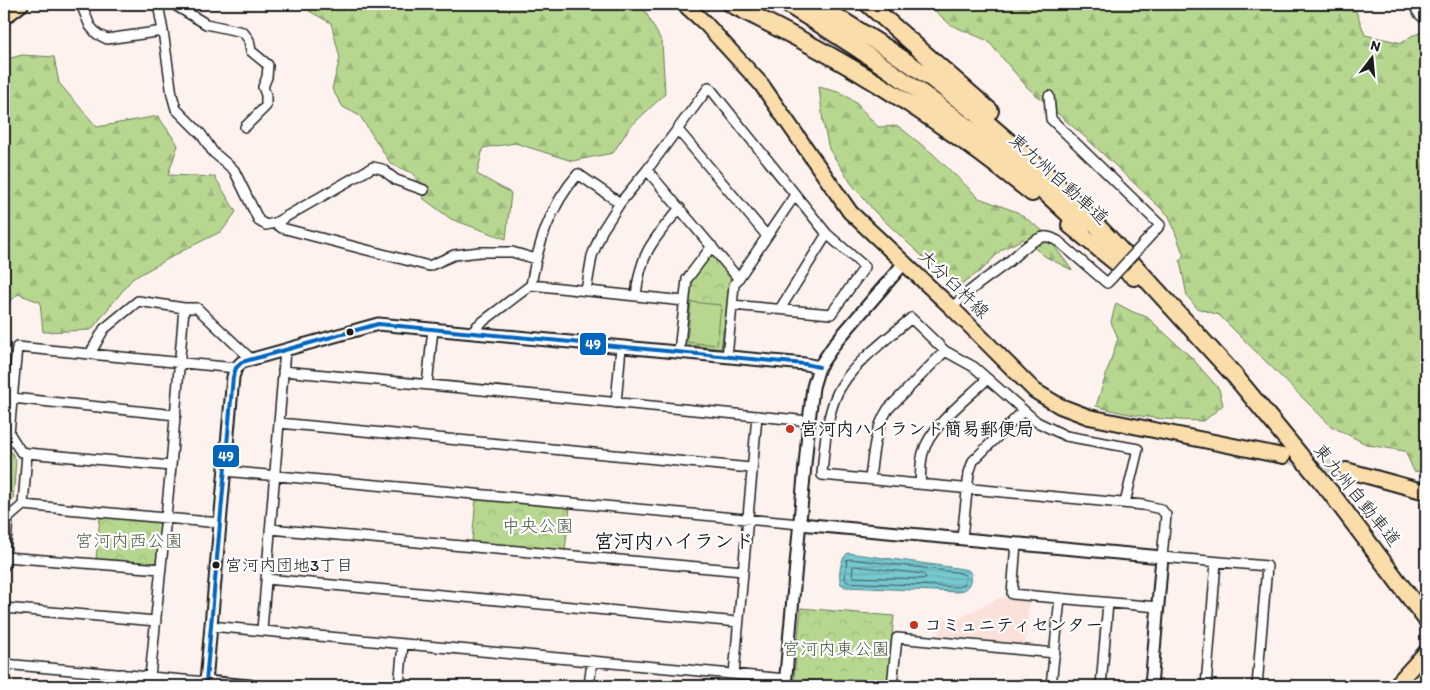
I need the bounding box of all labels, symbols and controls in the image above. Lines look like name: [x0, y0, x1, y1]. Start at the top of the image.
north arrow: [1348, 32, 1398, 82]
text: N: [1369, 37, 1382, 55]
street label: 東九州自動車道: [1005, 129, 1113, 229]
street label: 大分臼杵線: [914, 245, 994, 323]
unlabelled marker: [345, 327, 355, 337]
line badge: 49: [579, 332, 607, 356]
text: 49: [585, 336, 601, 353]
place label: 宮河内ハイランド簡易郵便局: [800, 418, 1034, 440]
marker: 宮河内ハイランド簡易郵便局: [784, 423, 796, 435]
street label: 東九州自動車道: [1309, 439, 1405, 551]
line badge: 49: [212, 444, 240, 468]
text: 49: [218, 448, 234, 465]
park label: 中央公園: [502, 515, 574, 537]
district label: 宮河内ハイランド: [594, 529, 754, 553]
park label: 宮河内西公園: [75, 530, 183, 552]
place label: 宮河内団地3丁目: [225, 555, 353, 575]
marker: 宮河内団地3丁目: [211, 560, 221, 570]
place label: コミュニティセンター: [924, 614, 1103, 636]
marker: コミュニティセンター: [908, 619, 920, 631]
park label: 宮河内東公園: [782, 638, 890, 660]

